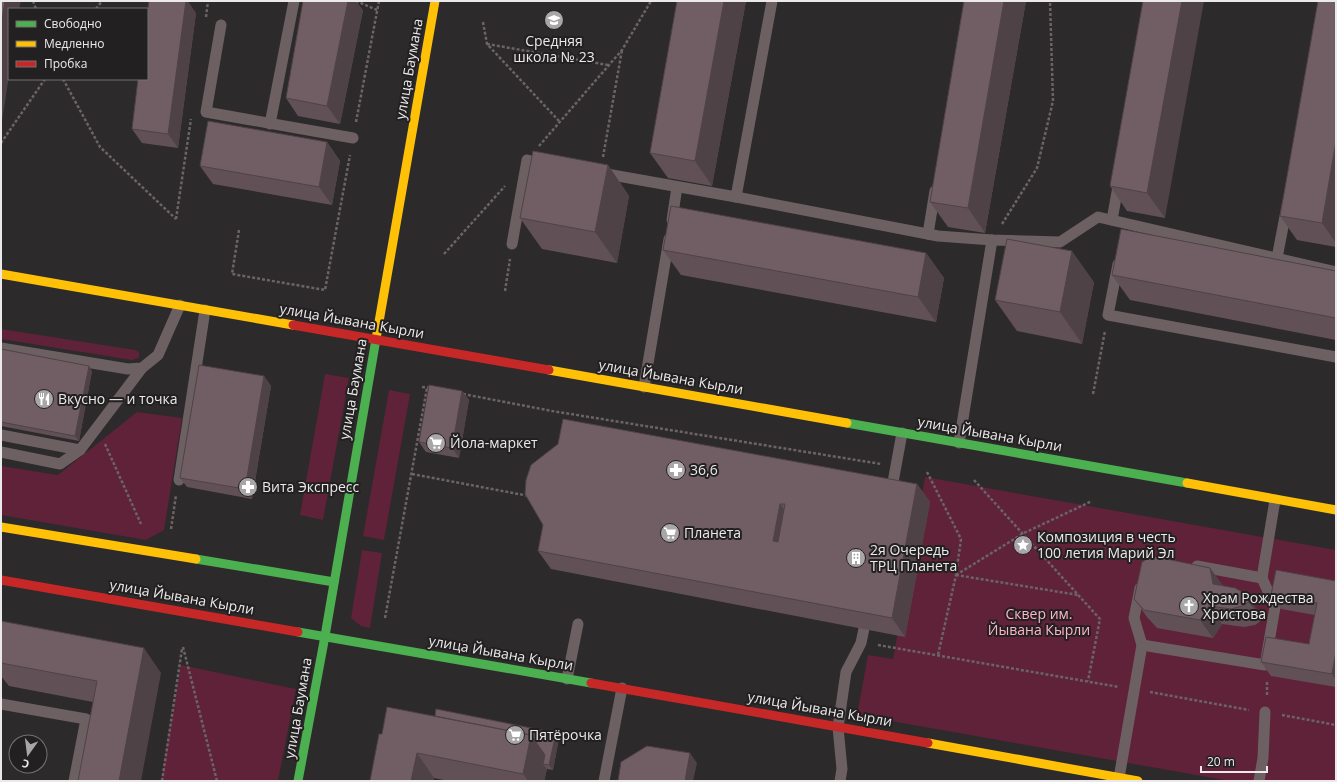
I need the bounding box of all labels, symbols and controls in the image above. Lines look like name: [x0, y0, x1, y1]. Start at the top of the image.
legend: [8, 8, 148, 80]
school or university icon: Средняя школа № 23: [543, 9, 565, 31]
text: Свободно: [44, 15, 102, 32]
street label: улица Баумана: [390, 17, 427, 121]
place label: Средняя школа № 23: [513, 31, 595, 66]
text: Медленно: [44, 35, 104, 52]
text: Пробка: [44, 55, 87, 72]
street label: улица Йывана Кырли: [278, 298, 426, 343]
street label: улица Баумана: [334, 337, 371, 441]
street label: улица Йывана Кырли: [597, 354, 745, 399]
restaurant icon: Вкусно — и точка: [33, 388, 55, 410]
place label: Вкусно — и точка: [58, 389, 178, 408]
street label: улица Йывана Кырли: [916, 411, 1064, 456]
supermarket icon: Йола-маркет: [425, 432, 447, 454]
place label: Йола-маркет: [450, 433, 538, 452]
pharmacy icon: 36,6: [665, 459, 687, 481]
place label: 36,6: [690, 460, 718, 479]
pharmacy icon: Вита Экспресс: [237, 476, 259, 498]
place label: Вита Экспресс: [262, 477, 360, 496]
supermarket icon: Планета: [659, 522, 681, 544]
place label: Планета: [684, 523, 741, 542]
place label: Композиция в честь 100 летия Марий Эл: [1037, 527, 1176, 562]
place icon: Композиция в честь 100 летия Марий Эл: [1012, 534, 1034, 556]
place label: 2я Очередь ТРЦ Планета: [870, 540, 957, 575]
building icon: 2я Очередь ТРЦ Планета: [845, 547, 867, 569]
street label: улица Йывана Кырли: [108, 574, 256, 619]
place label: Храм Рождества Христова: [1203, 588, 1314, 623]
church icon: Храм Рождества Христова: [1178, 595, 1200, 617]
park label: Сквер им. Йывана Кырли: [988, 604, 1090, 639]
street label: улица Йывана Кырли: [427, 630, 575, 675]
street label: улица Баумана: [279, 656, 316, 760]
street label: улица Йывана Кырли: [746, 686, 894, 731]
supermarket icon: Пятёрочка: [504, 724, 526, 746]
place label: Пятёрочка: [529, 725, 602, 744]
north arrow: [8, 734, 48, 774]
scale bar: [1201, 748, 1267, 774]
text: 20 m: [1207, 753, 1235, 770]
text: С: [20, 756, 31, 772]

